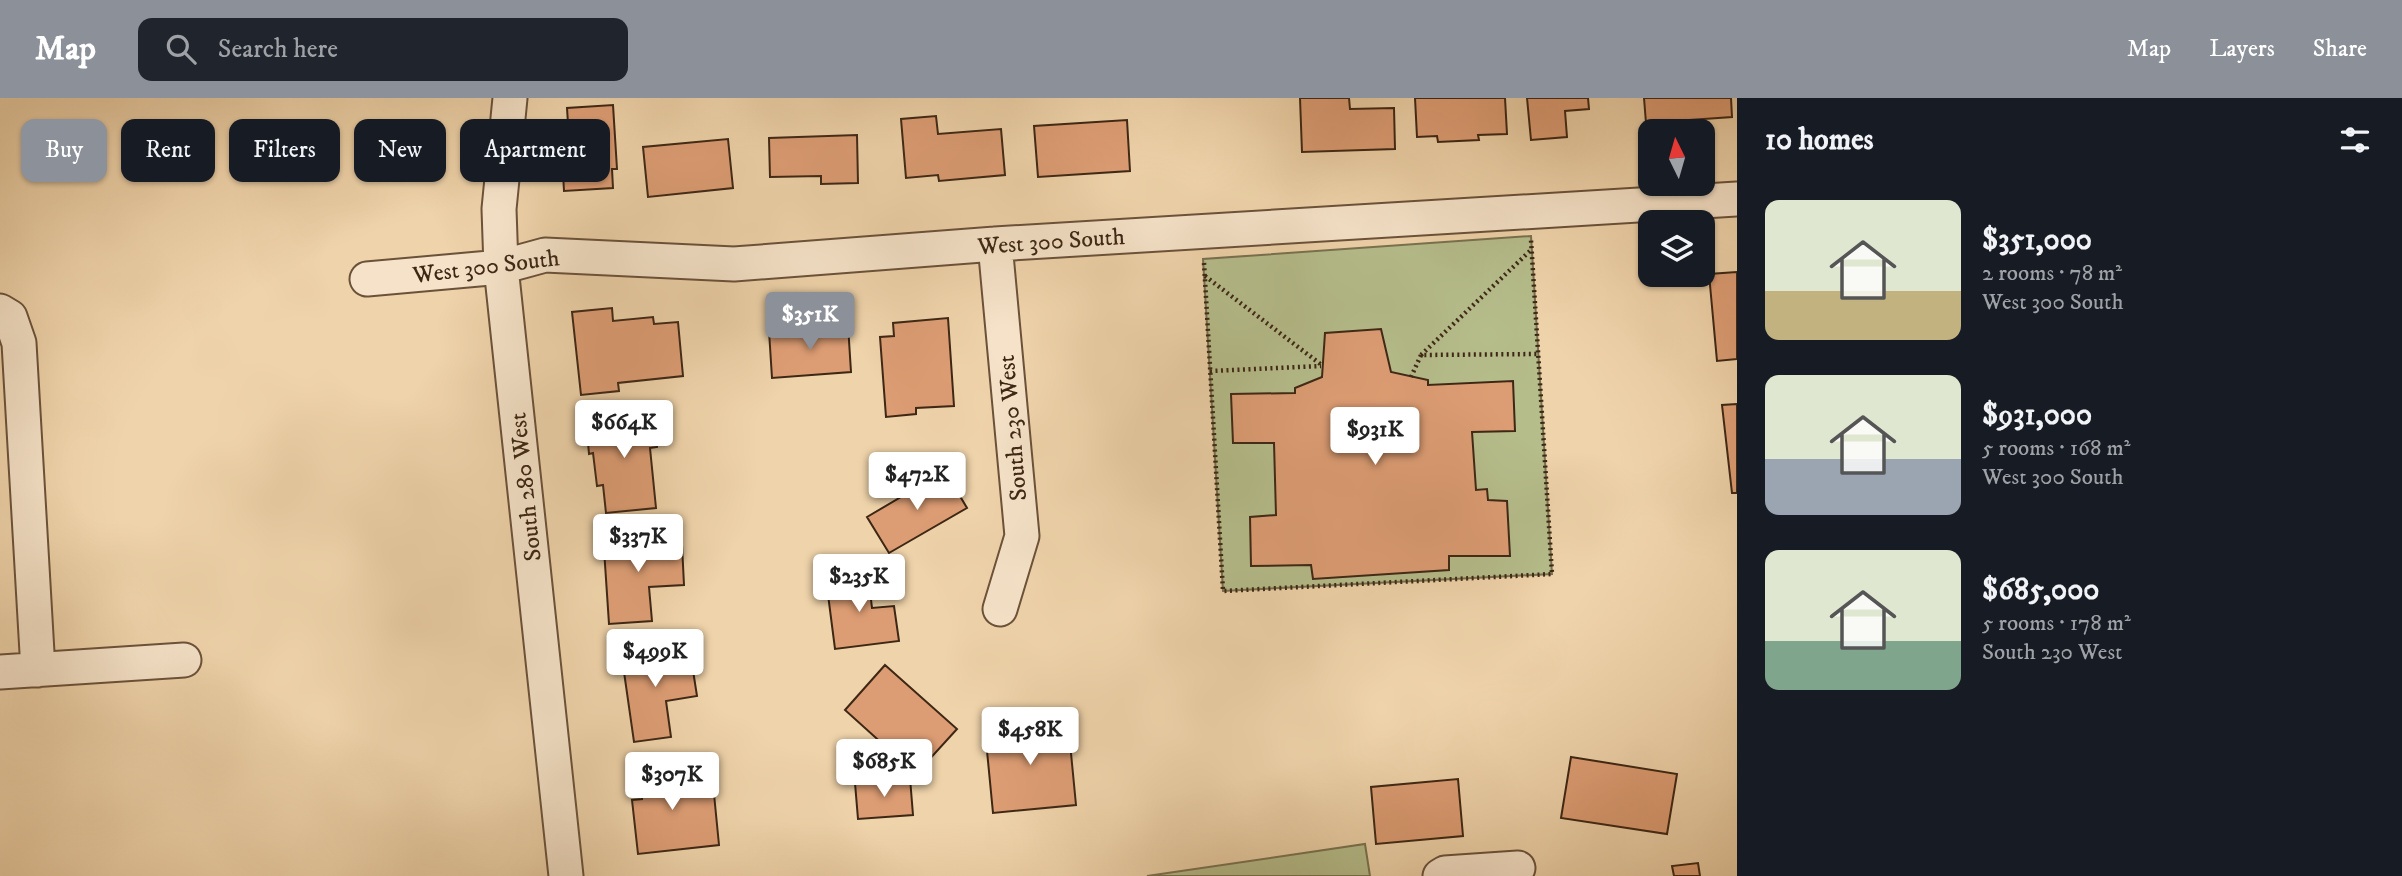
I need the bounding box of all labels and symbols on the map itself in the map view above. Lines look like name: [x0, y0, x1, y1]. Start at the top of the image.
north arrow: [1638, 119, 1715, 196]
street label: West 300 South: [975, 222, 1126, 262]
street label: West 300 South: [410, 243, 562, 291]
pin: $351K: [761, 292, 859, 352]
street label: South 230 West: [992, 353, 1034, 502]
pin: $664K: [575, 400, 673, 460]
pin: $931K: [1326, 408, 1424, 467]
street label: South 280 West: [503, 411, 549, 563]
pin: $472K: [868, 452, 966, 512]
pin: $337K: [589, 514, 687, 574]
pin: $235K: [810, 554, 908, 614]
pin: $499K: [606, 630, 704, 689]
pin: $458K: [981, 708, 1079, 767]
pin: $685K: [835, 740, 933, 799]
pin: $307K: [623, 752, 721, 812]

